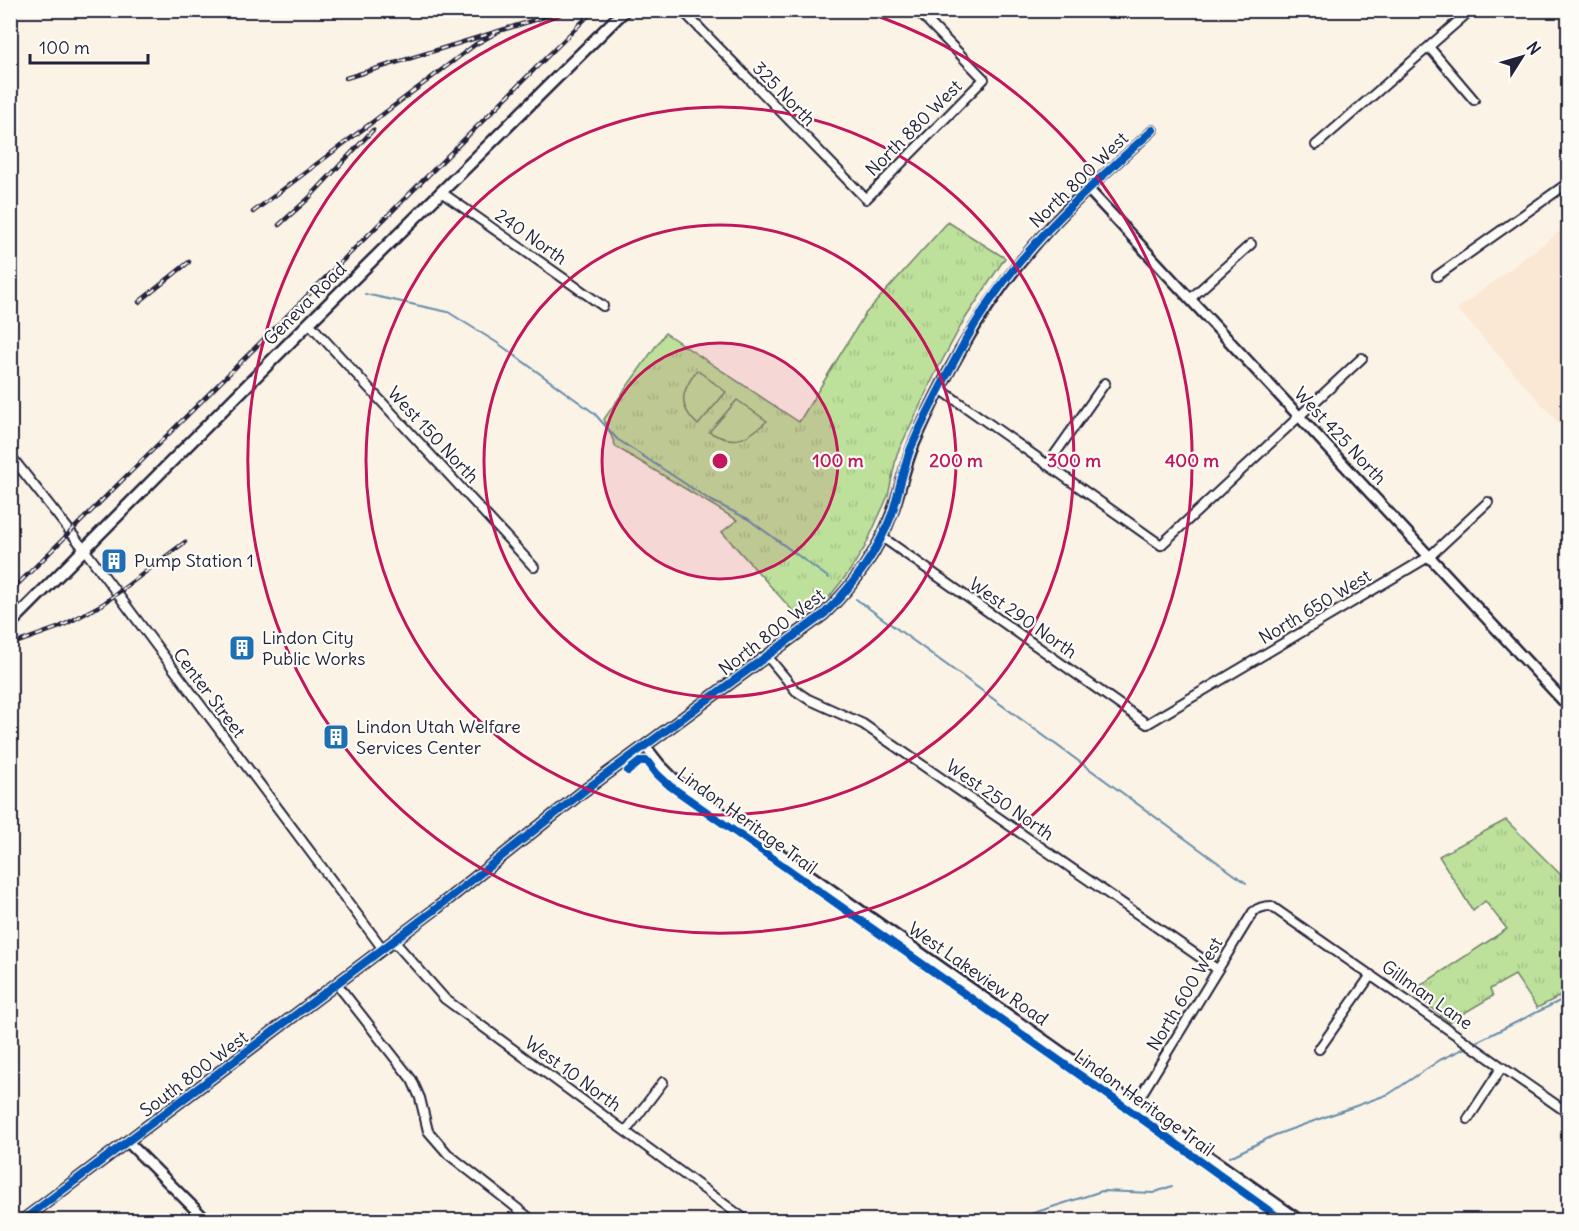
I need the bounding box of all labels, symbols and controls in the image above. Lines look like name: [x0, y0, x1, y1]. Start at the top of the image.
scale bar: [30, 27, 148, 65]
north arrow: [1492, 27, 1552, 87]
text: 100 m: [39, 36, 90, 59]
text: N: [1523, 38, 1545, 58]
street label: 325 North: [748, 57, 821, 131]
street label: North 880 West: [861, 75, 967, 181]
street label: North 800 West: [1024, 127, 1133, 233]
street label: 240 North: [491, 204, 572, 270]
street label: Geneva Road: [258, 257, 351, 350]
street label: West 150 North: [383, 382, 484, 488]
street label: West 425 North: [1289, 382, 1391, 489]
text: 100 m: [813, 449, 864, 472]
text: 200 m: [929, 449, 983, 472]
text: 300 m: [1047, 449, 1101, 472]
text: 400 m: [1165, 449, 1219, 472]
centre of rings: [710, 451, 730, 471]
building icon: Pump Station 1: [99, 546, 129, 576]
place label: Pump Station 1: [134, 549, 254, 572]
street label: North 650 West: [1254, 564, 1375, 649]
street label: West 290 North: [965, 572, 1082, 663]
street label: North 800 West: [714, 583, 829, 680]
place label: Lindon City Public Works: [262, 626, 365, 670]
building icon: Lindon City Public Works: [227, 633, 257, 663]
street label: Center Street: [168, 643, 251, 742]
place label: Lindon Utah Welfare Services Center: [356, 715, 521, 759]
building icon: Lindon Utah Welfare Services Center: [321, 722, 351, 752]
street label: West 250 North: [942, 754, 1059, 845]
street label: Lindon Heritage Trail: [673, 762, 822, 879]
street label: West Lakeview Road: [904, 917, 1053, 1031]
street label: North 600 West: [1142, 933, 1228, 1055]
street label: Gillman Lane: [1377, 955, 1477, 1034]
street label: South 800 West: [135, 1025, 252, 1122]
street label: West 10 North: [521, 1031, 626, 1116]
street label: Lindon Heritage Trail: [1070, 1044, 1219, 1161]

